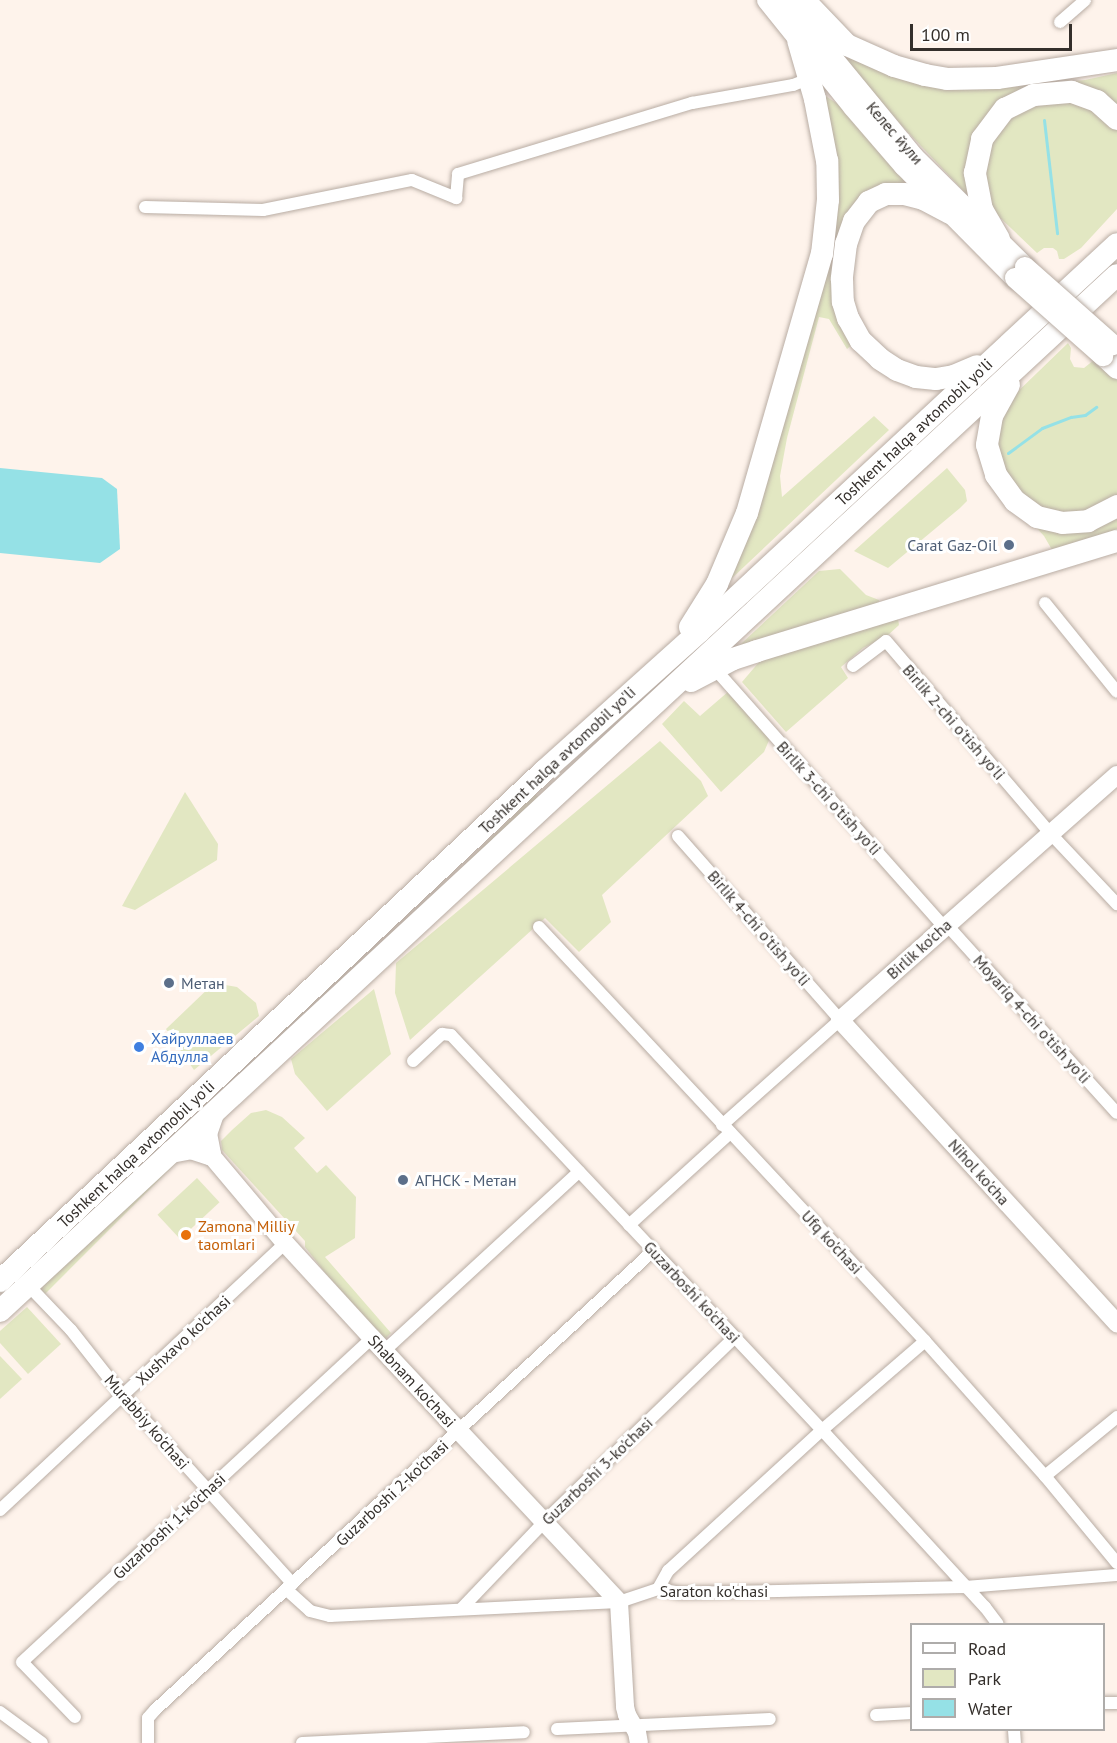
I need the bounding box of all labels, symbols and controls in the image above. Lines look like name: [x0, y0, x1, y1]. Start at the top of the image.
scale bar: [913, 12, 1075, 50]
text: 100 m: [921, 23, 970, 46]
street label: Келес йули: [863, 98, 927, 168]
street label: Toshkent halqa avtomobil yo'li: [832, 354, 996, 510]
place label: Carat Gaz-Oil: [907, 535, 997, 555]
marker: Carat Gaz-Oil: [1002, 538, 1016, 552]
street label: Birlik 2-chi o'tish yo'li: [898, 660, 1010, 784]
street label: Toshkent halqa avtomobil yo'li: [475, 682, 639, 838]
street label: Birlik 3-chi o'tish yo'li: [773, 737, 885, 859]
street label: Birlik 4-chi o'tish yo'li: [703, 866, 815, 990]
street label: Birlik ko'cha: [882, 915, 956, 983]
street label: Moyariq 4-chi o'tish yo'li: [969, 951, 1095, 1087]
place label: Метан: [181, 973, 225, 993]
marker: Метан: [162, 976, 176, 990]
place label: Хайруллаев Абдулла: [151, 1028, 233, 1066]
marker: Хайруллаев Абдулла: [132, 1040, 146, 1054]
street label: Toshkent halqa avtomobil yo'li: [54, 1076, 218, 1232]
street label: Nihol ko'cha: [944, 1135, 1014, 1209]
place label: АГНСК - Метан: [415, 1170, 519, 1190]
marker: АГНСК - Метан: [396, 1173, 410, 1187]
street label: Ufq ko'chasi: [798, 1206, 866, 1278]
place label: Zamona Milliy taomlari: [198, 1216, 295, 1254]
marker: Zamona Milliy taomlari: [179, 1228, 193, 1242]
street label: Guzarboshi ko'chasi: [640, 1237, 744, 1347]
street label: Xushxavo ko'chasi: [132, 1291, 234, 1389]
street label: Shabnam ko'chasi: [364, 1331, 460, 1431]
street label: Murabbiy ko'chasi: [100, 1370, 194, 1474]
street label: Guzarboshi 3-ko'chasi: [538, 1413, 656, 1529]
street label: Guzarboshi 2-ko'chasi: [332, 1436, 452, 1550]
street label: Guzarboshi 1-ko'chasi: [109, 1469, 229, 1583]
street label: Saraton ko'chasi: [660, 1581, 768, 1601]
legend: [910, 1623, 1105, 1731]
text: Road: [968, 1637, 1006, 1660]
text: Park: [968, 1667, 1001, 1690]
text: Water: [968, 1697, 1012, 1720]

